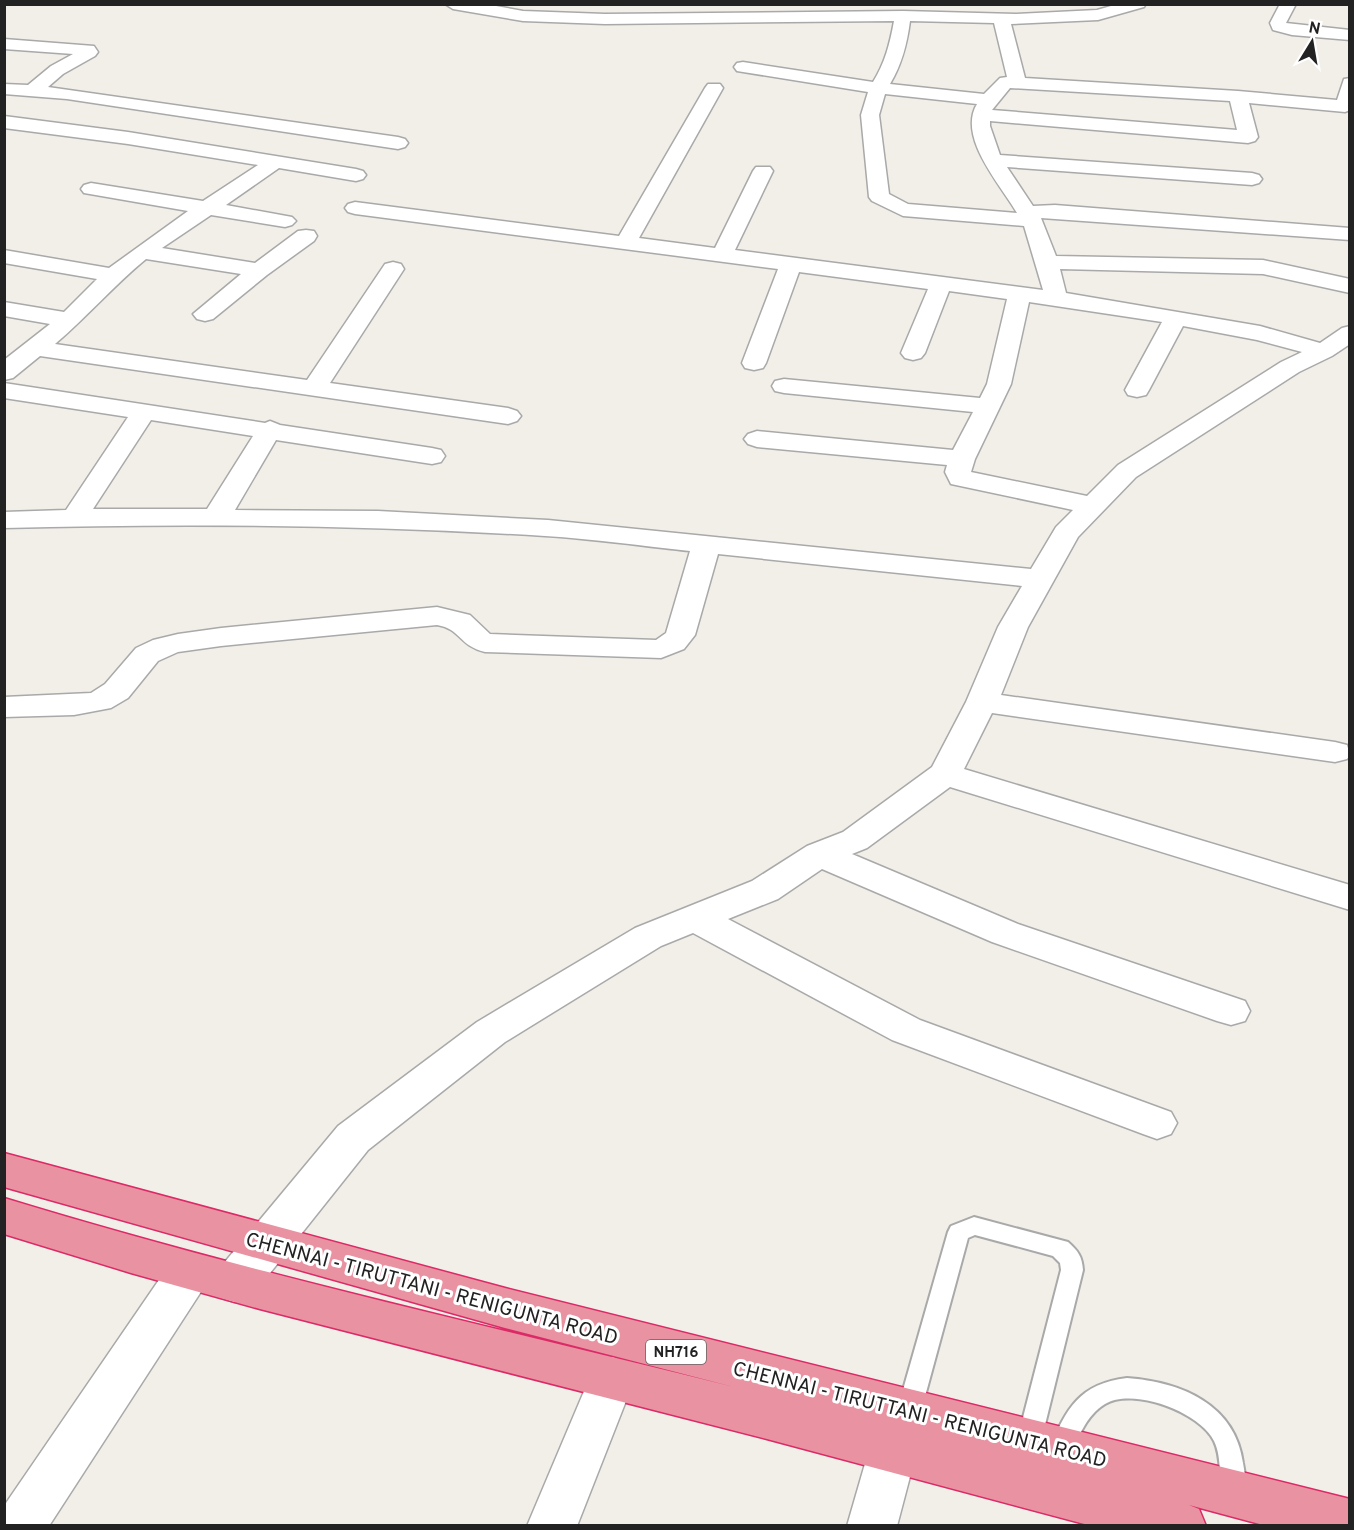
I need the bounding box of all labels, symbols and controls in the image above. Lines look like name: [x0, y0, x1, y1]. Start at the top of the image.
north arrow: [1282, 12, 1342, 72]
text: N: [1307, 18, 1322, 40]
street label: CHENNAI - TIRUTTANI - RENIGUNTA ROAD: [242, 1228, 621, 1352]
road number: NH716: [646, 1340, 706, 1364]
street label: CHENNAI - TIRUTTANI - RENIGUNTA ROAD: [730, 1357, 1109, 1475]

